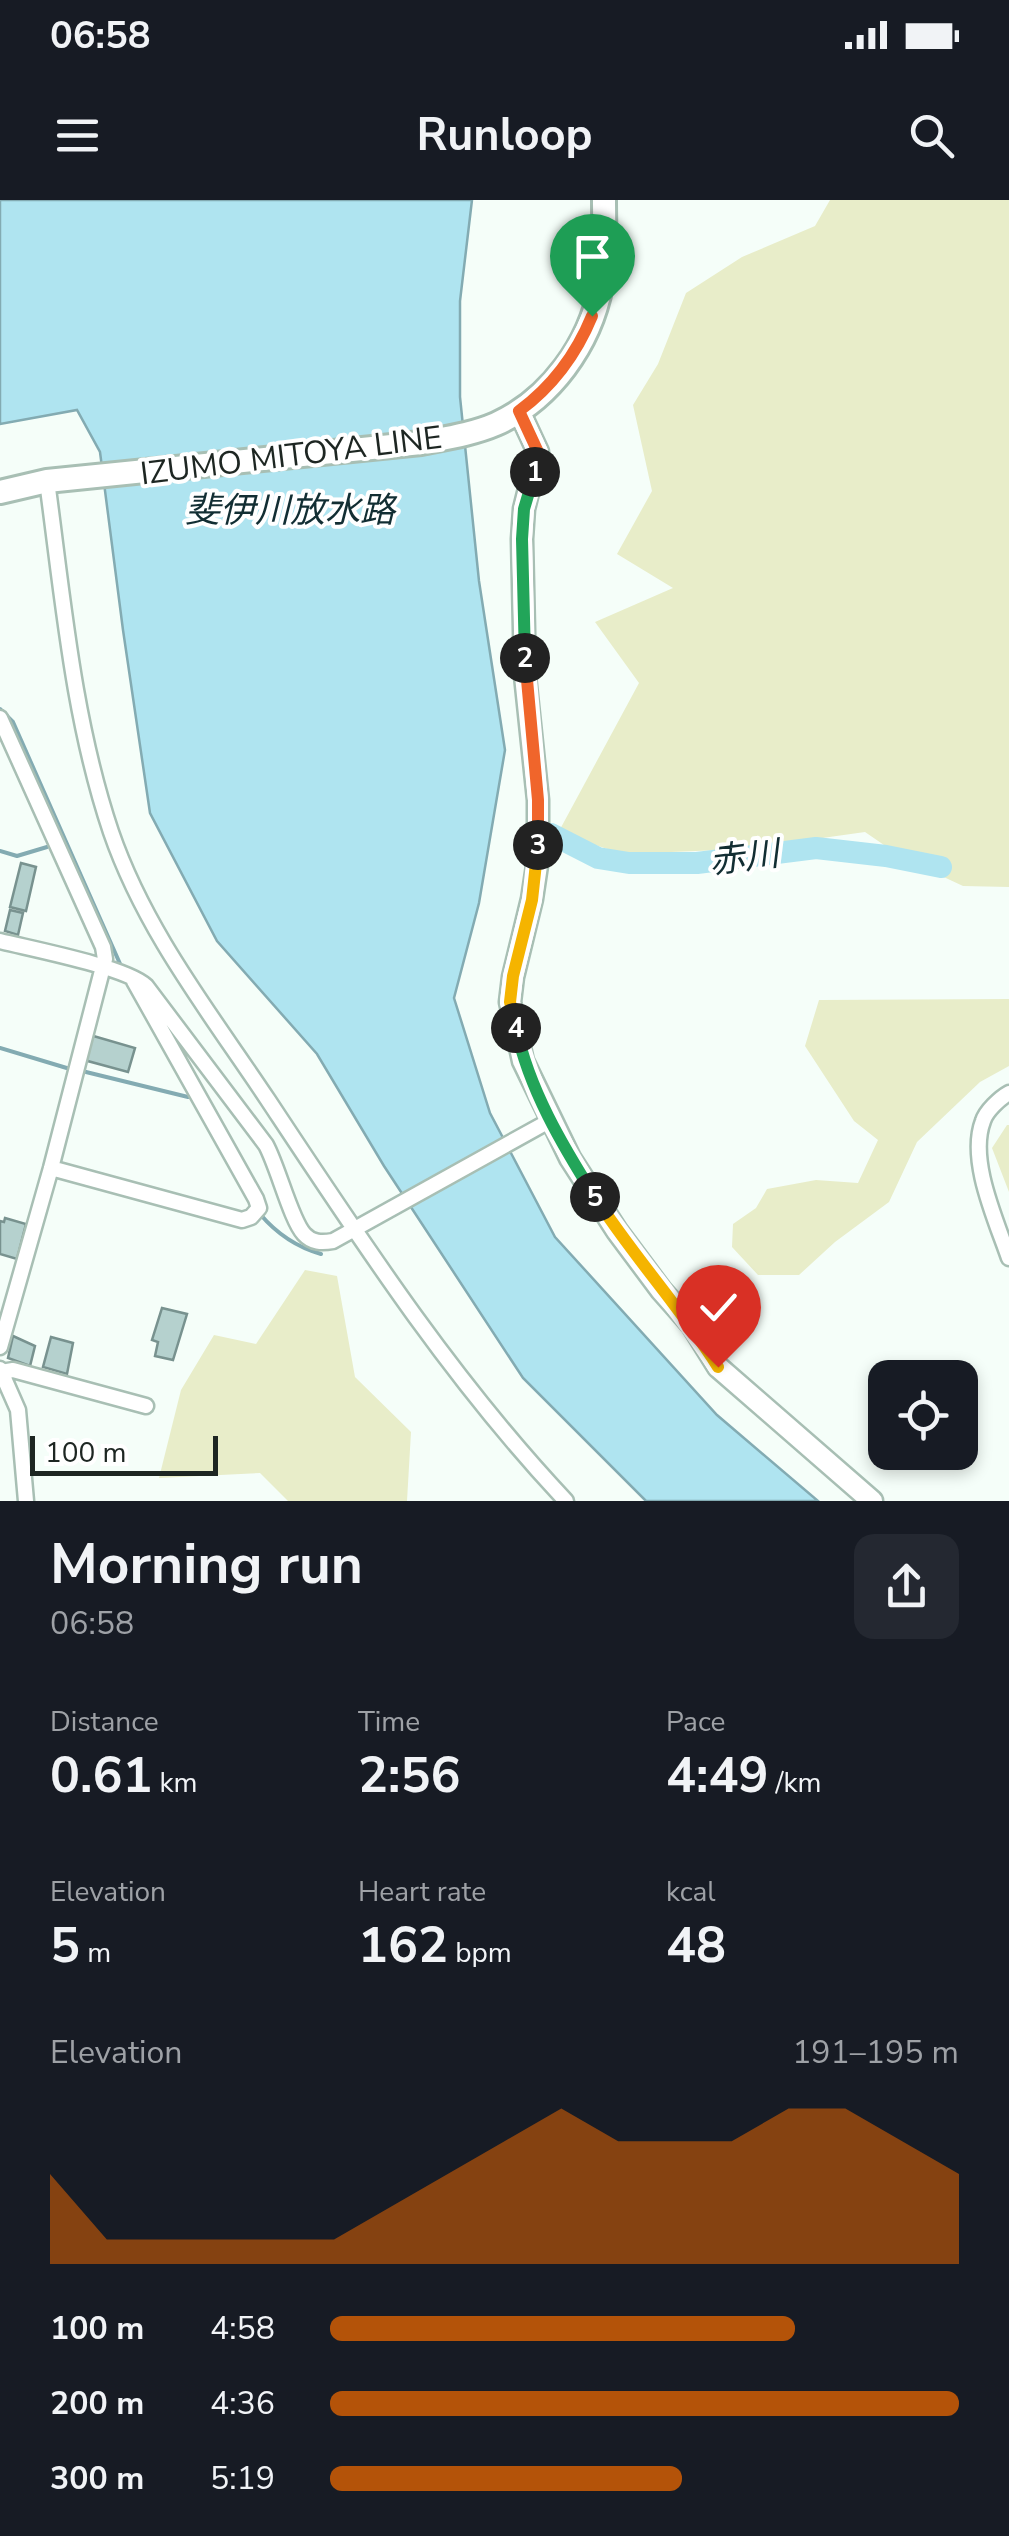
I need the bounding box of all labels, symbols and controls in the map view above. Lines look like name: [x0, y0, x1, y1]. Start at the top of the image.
text: 06:58: [50, 10, 151, 61]
text: Runloop: [416, 105, 593, 166]
icon: menu: [50, 108, 105, 163]
icon: search: [904, 108, 959, 163]
pin: [550, 214, 635, 317]
icon: arrive: [565, 229, 620, 284]
street label: IZUMO MITOYA LINE: [138, 416, 444, 495]
pin: 1: [510, 447, 560, 497]
text: 1: [527, 453, 543, 491]
water label: 斐伊川放水路: [185, 487, 398, 534]
pin: 2: [500, 633, 550, 683]
text: 2: [517, 639, 533, 677]
pin: 3: [513, 820, 563, 870]
text: 3: [530, 826, 546, 864]
water label: 赤川: [706, 829, 786, 885]
pin: 4: [491, 1003, 541, 1053]
text: 4: [508, 1009, 524, 1047]
pin: 5: [570, 1172, 620, 1222]
text: 5: [587, 1178, 603, 1216]
pin: [676, 1265, 761, 1368]
icon: check: [691, 1280, 746, 1335]
map controls: [868, 1360, 978, 1470]
button: locate: [868, 1360, 978, 1470]
scale bar: [30, 1431, 218, 1476]
text: 100 m: [45, 1434, 127, 1472]
text: Morning run: [50, 1527, 363, 1602]
button: share: [854, 1534, 959, 1639]
text: 06:58: [50, 1602, 134, 1645]
text: Distance: [50, 1703, 159, 1741]
text: Time: [358, 1703, 420, 1741]
text: Pace: [666, 1703, 725, 1741]
text: 0.61: [50, 1741, 152, 1810]
text: 2:56: [358, 1741, 460, 1810]
text: 4:49: [666, 1741, 768, 1810]
text: km: [152, 1764, 198, 1802]
text: /km: [768, 1764, 821, 1802]
text: Elevation: [50, 1873, 166, 1911]
text: Heart rate: [358, 1873, 486, 1911]
text: kcal: [666, 1873, 716, 1911]
text: 5: [50, 1911, 80, 1980]
text: 162: [358, 1911, 448, 1980]
text: 48: [666, 1911, 726, 1980]
text: m: [80, 1934, 111, 1972]
text: bpm: [448, 1934, 512, 1972]
text: Elevation: [50, 2031, 183, 2074]
text: 191–195 m: [792, 2031, 959, 2074]
text: 100 m: [50, 2307, 144, 2350]
text: 4:58: [210, 2307, 275, 2350]
text: 200 m: [50, 2382, 144, 2425]
text: 4:36: [210, 2382, 275, 2425]
text: 300 m: [50, 2457, 144, 2500]
text: 5:19: [210, 2457, 275, 2500]

